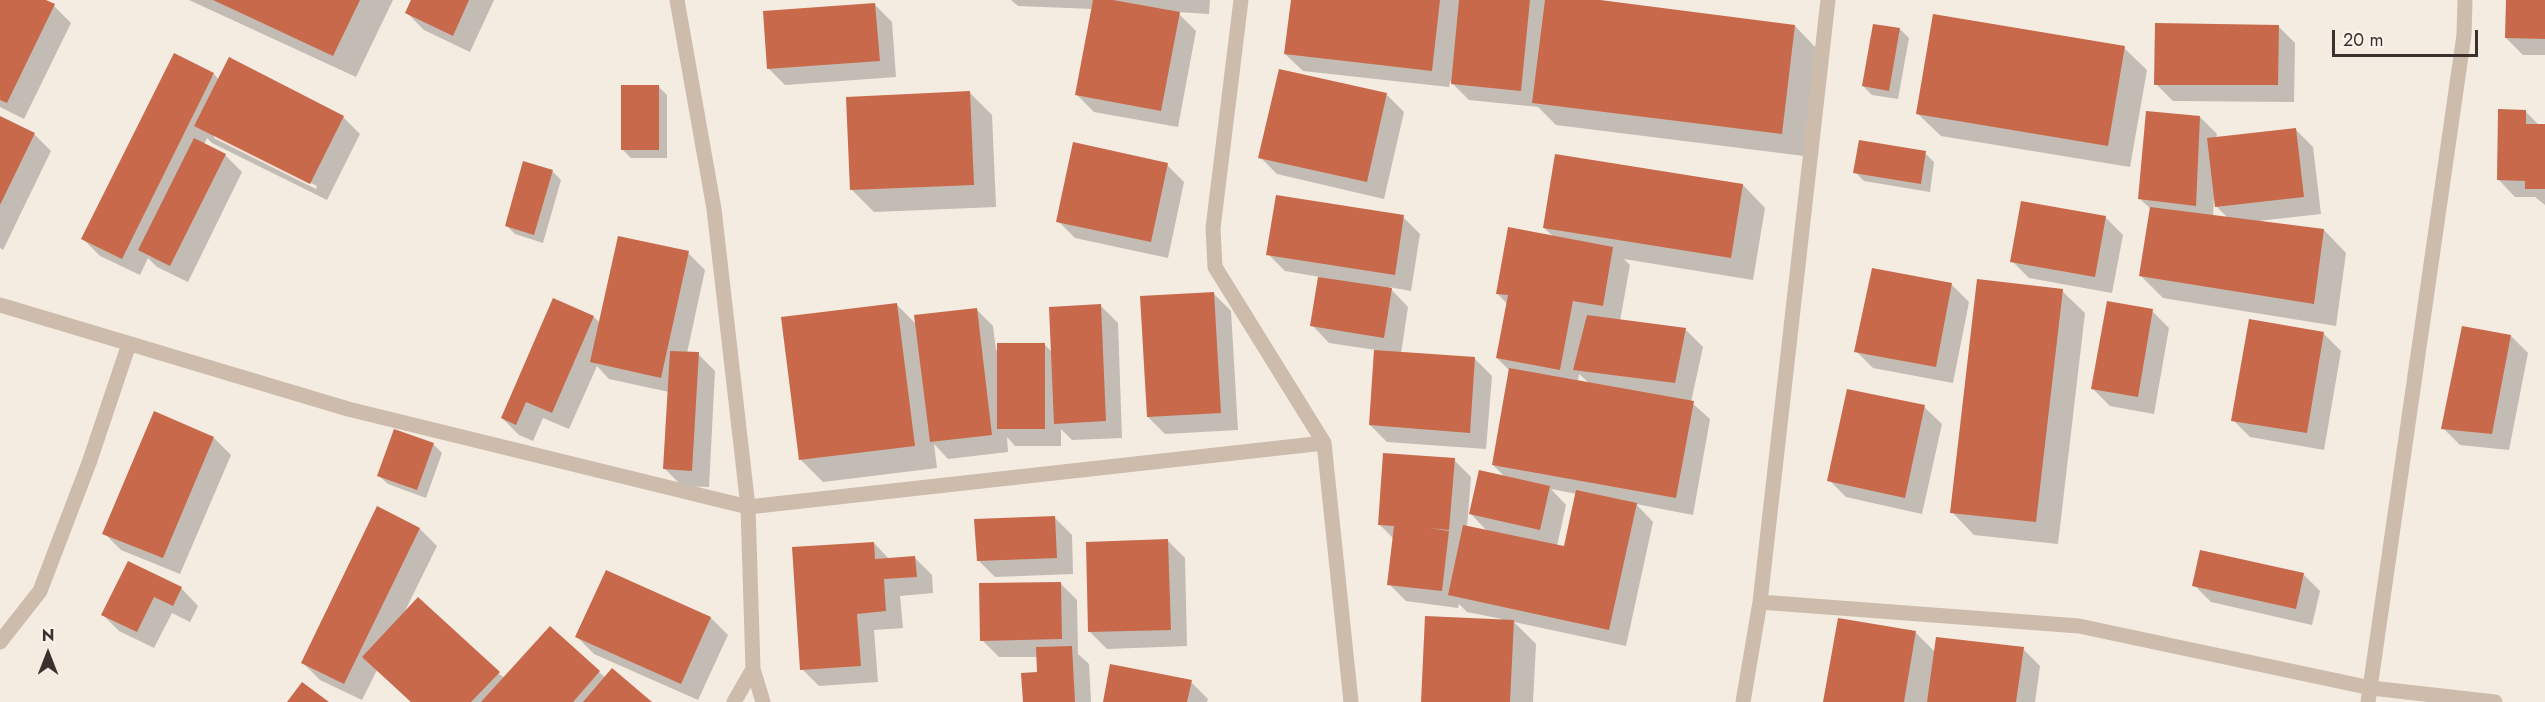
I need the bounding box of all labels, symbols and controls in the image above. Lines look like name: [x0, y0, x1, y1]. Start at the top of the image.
scale bar: [2335, 18, 2480, 56]
text: 20 m: [2343, 27, 2383, 53]
north arrow: [18, 624, 78, 684]
text: N: [42, 624, 54, 647]

